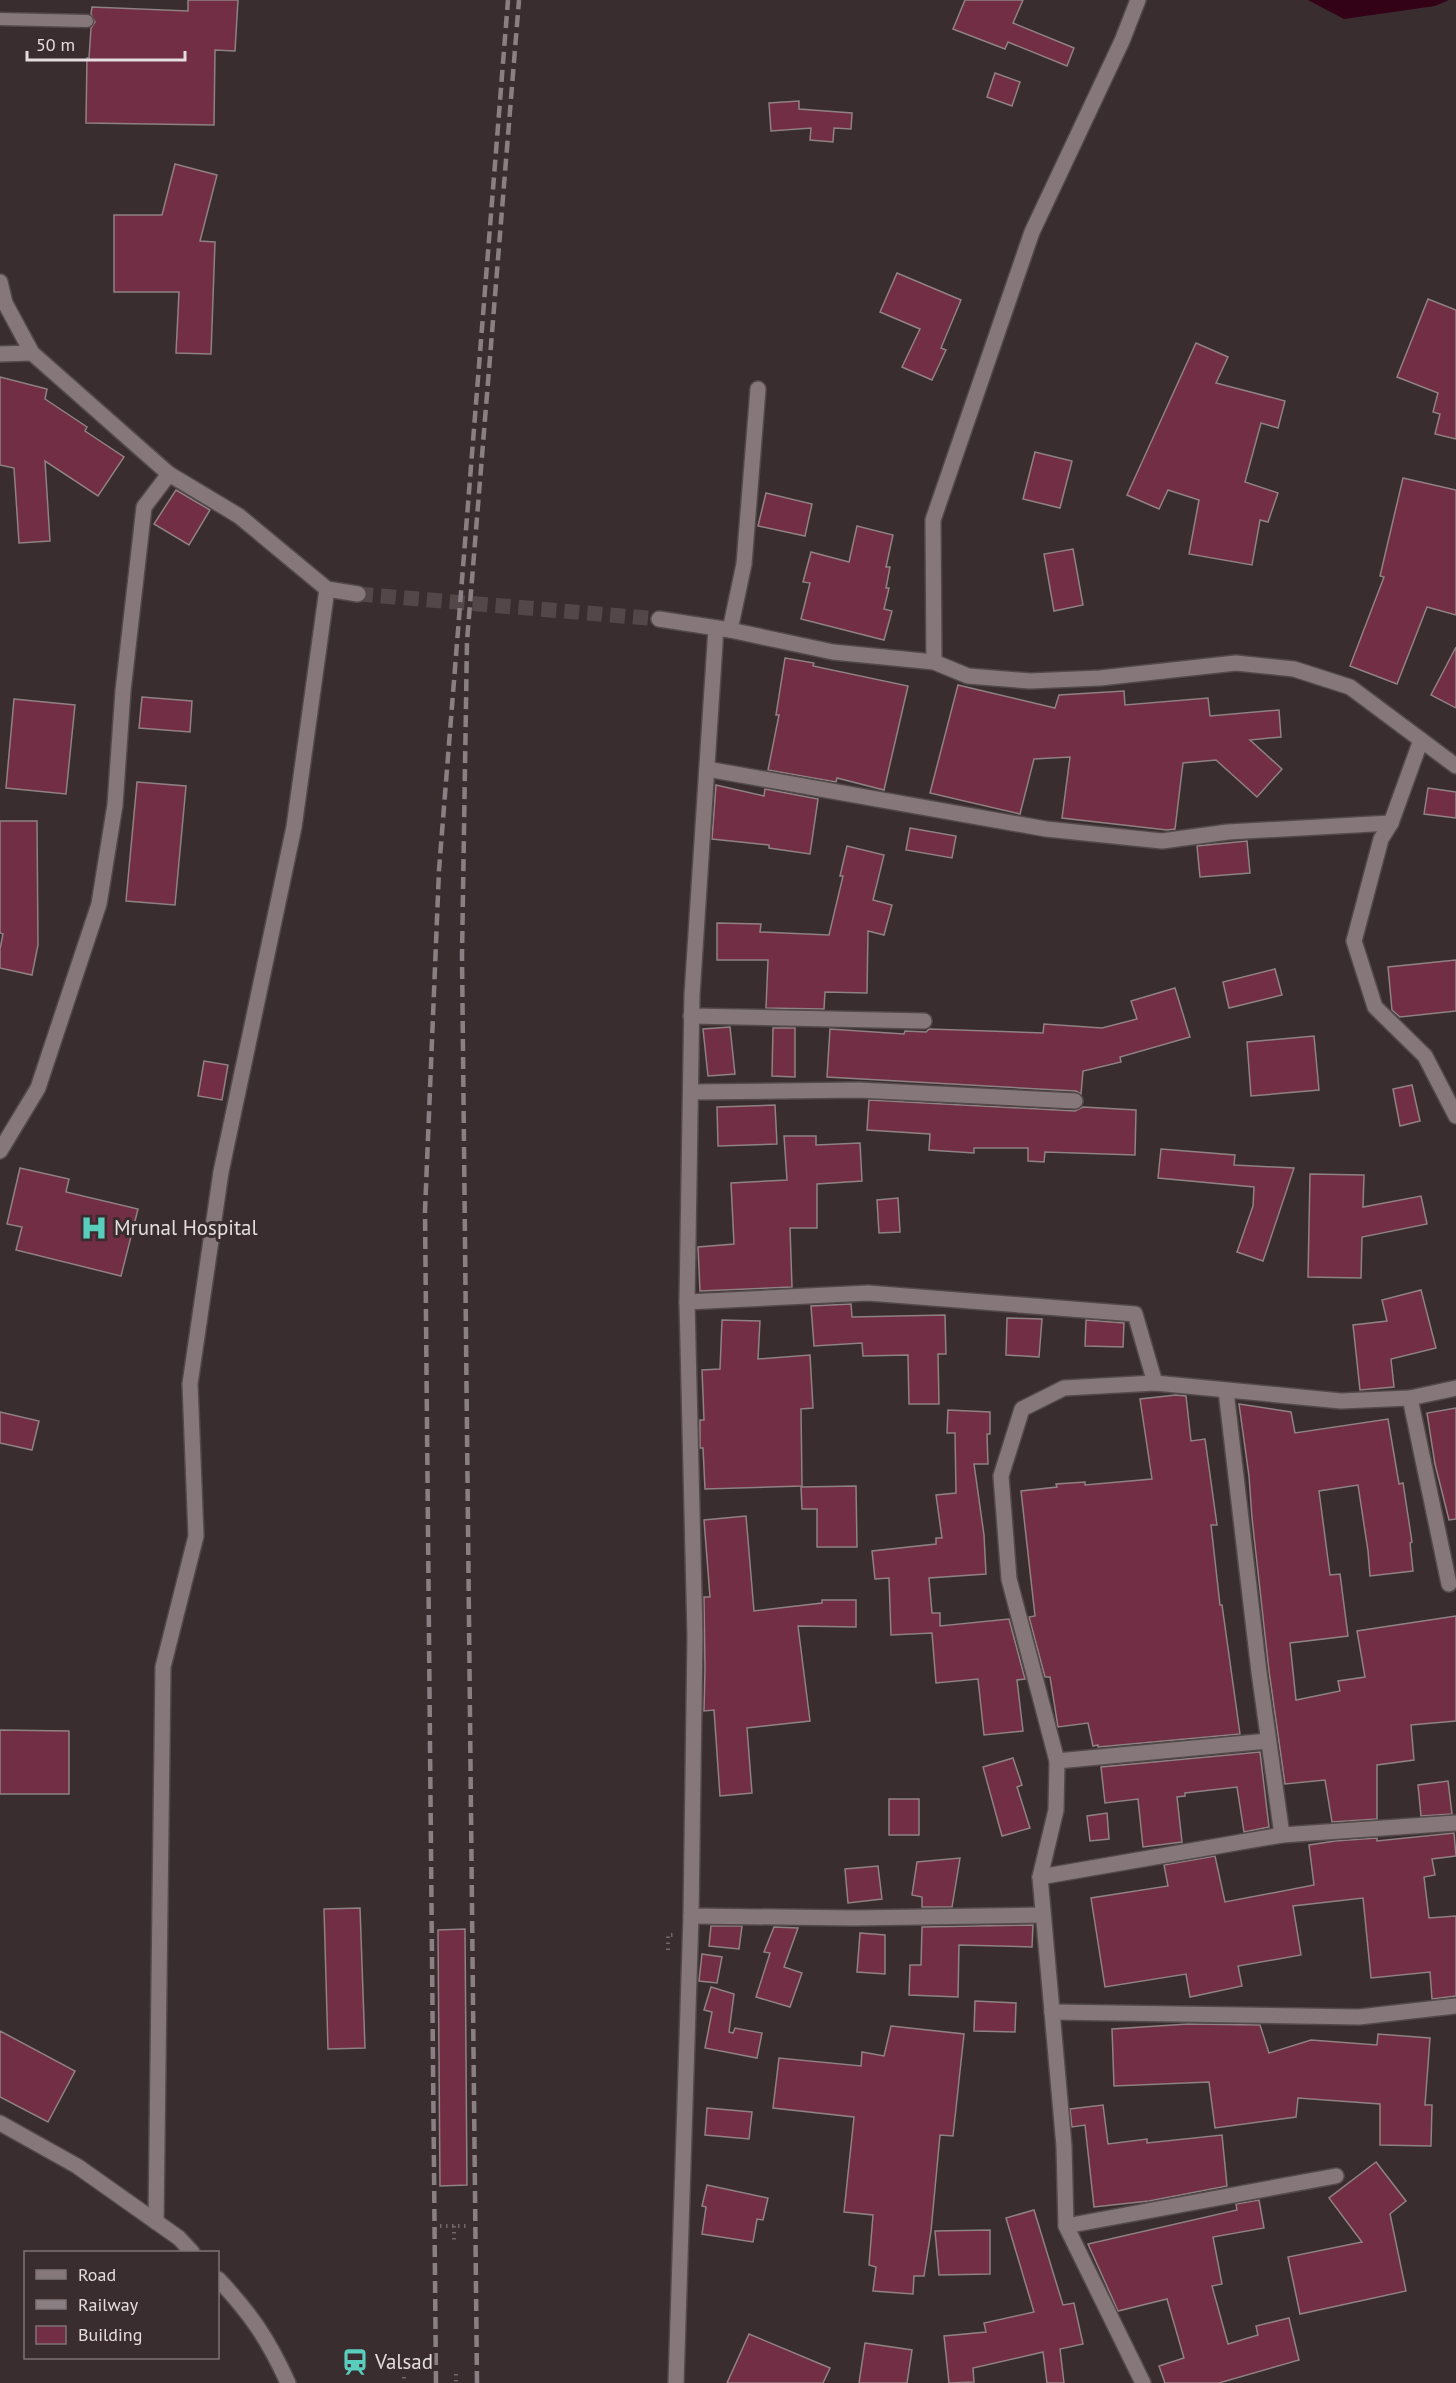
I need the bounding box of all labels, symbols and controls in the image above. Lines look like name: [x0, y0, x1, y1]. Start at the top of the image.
scale bar: [27, 24, 184, 62]
text: 50 m: [36, 33, 75, 56]
hospital icon: Mrunal Hospital: [79, 1213, 109, 1243]
place label: Mrunal Hospital: [114, 1214, 258, 1241]
legend: [24, 2251, 219, 2359]
text: Road: [78, 2263, 116, 2286]
text: Railway: [78, 2293, 139, 2316]
text: Building: [78, 2323, 142, 2346]
station icon: Valsad: [340, 2347, 370, 2377]
place label: Valsad: [374, 2348, 433, 2375]

